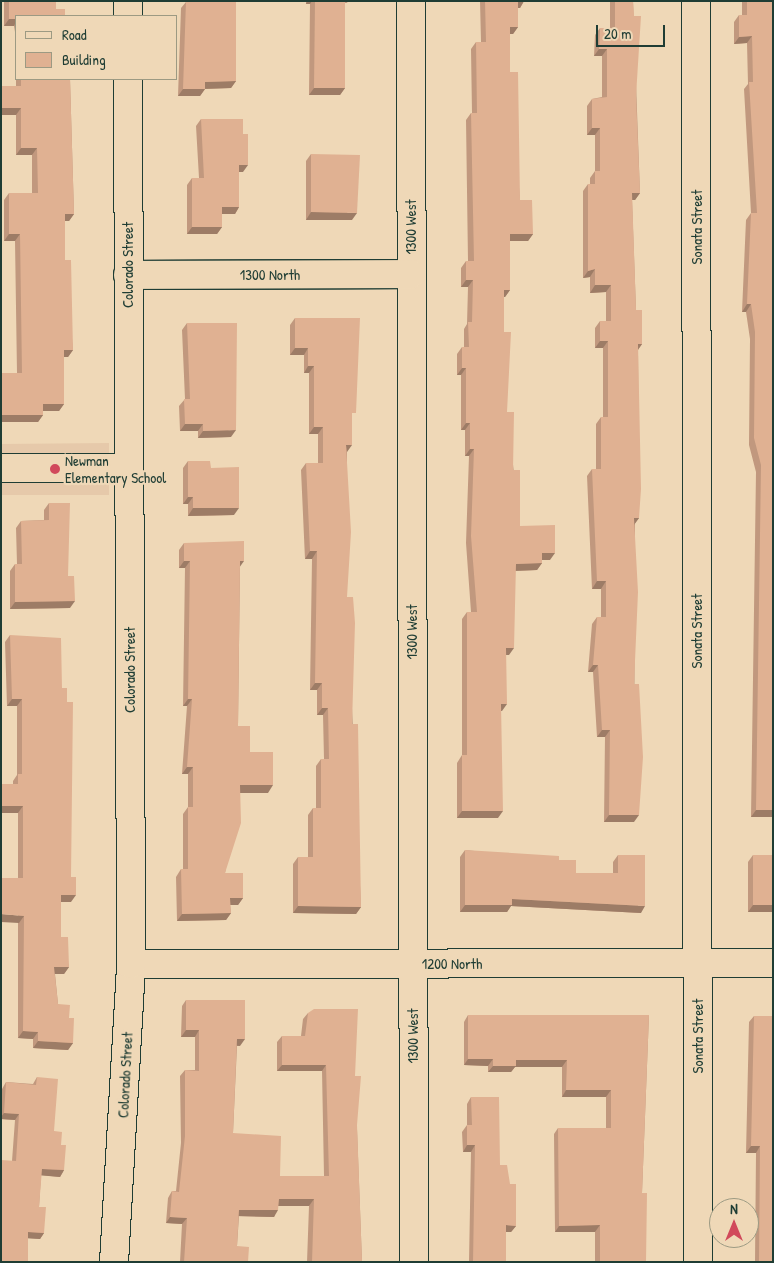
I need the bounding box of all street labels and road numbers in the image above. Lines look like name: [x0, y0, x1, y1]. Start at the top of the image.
street label: Sonata Street: [688, 190, 706, 264]
street label: 1300 West: [402, 199, 420, 255]
street label: Colorado Street: [119, 222, 137, 308]
street label: 1300 North: [240, 266, 300, 284]
street label: Sonata Street: [688, 594, 706, 668]
street label: 1300 West: [403, 604, 421, 660]
street label: Colorado Street: [121, 627, 139, 713]
street label: 1200 North: [422, 955, 482, 973]
street label: Sonata Street: [689, 999, 707, 1073]
street label: 1300 West: [404, 1008, 422, 1064]
street label: Colorado Street: [114, 1031, 136, 1119]

